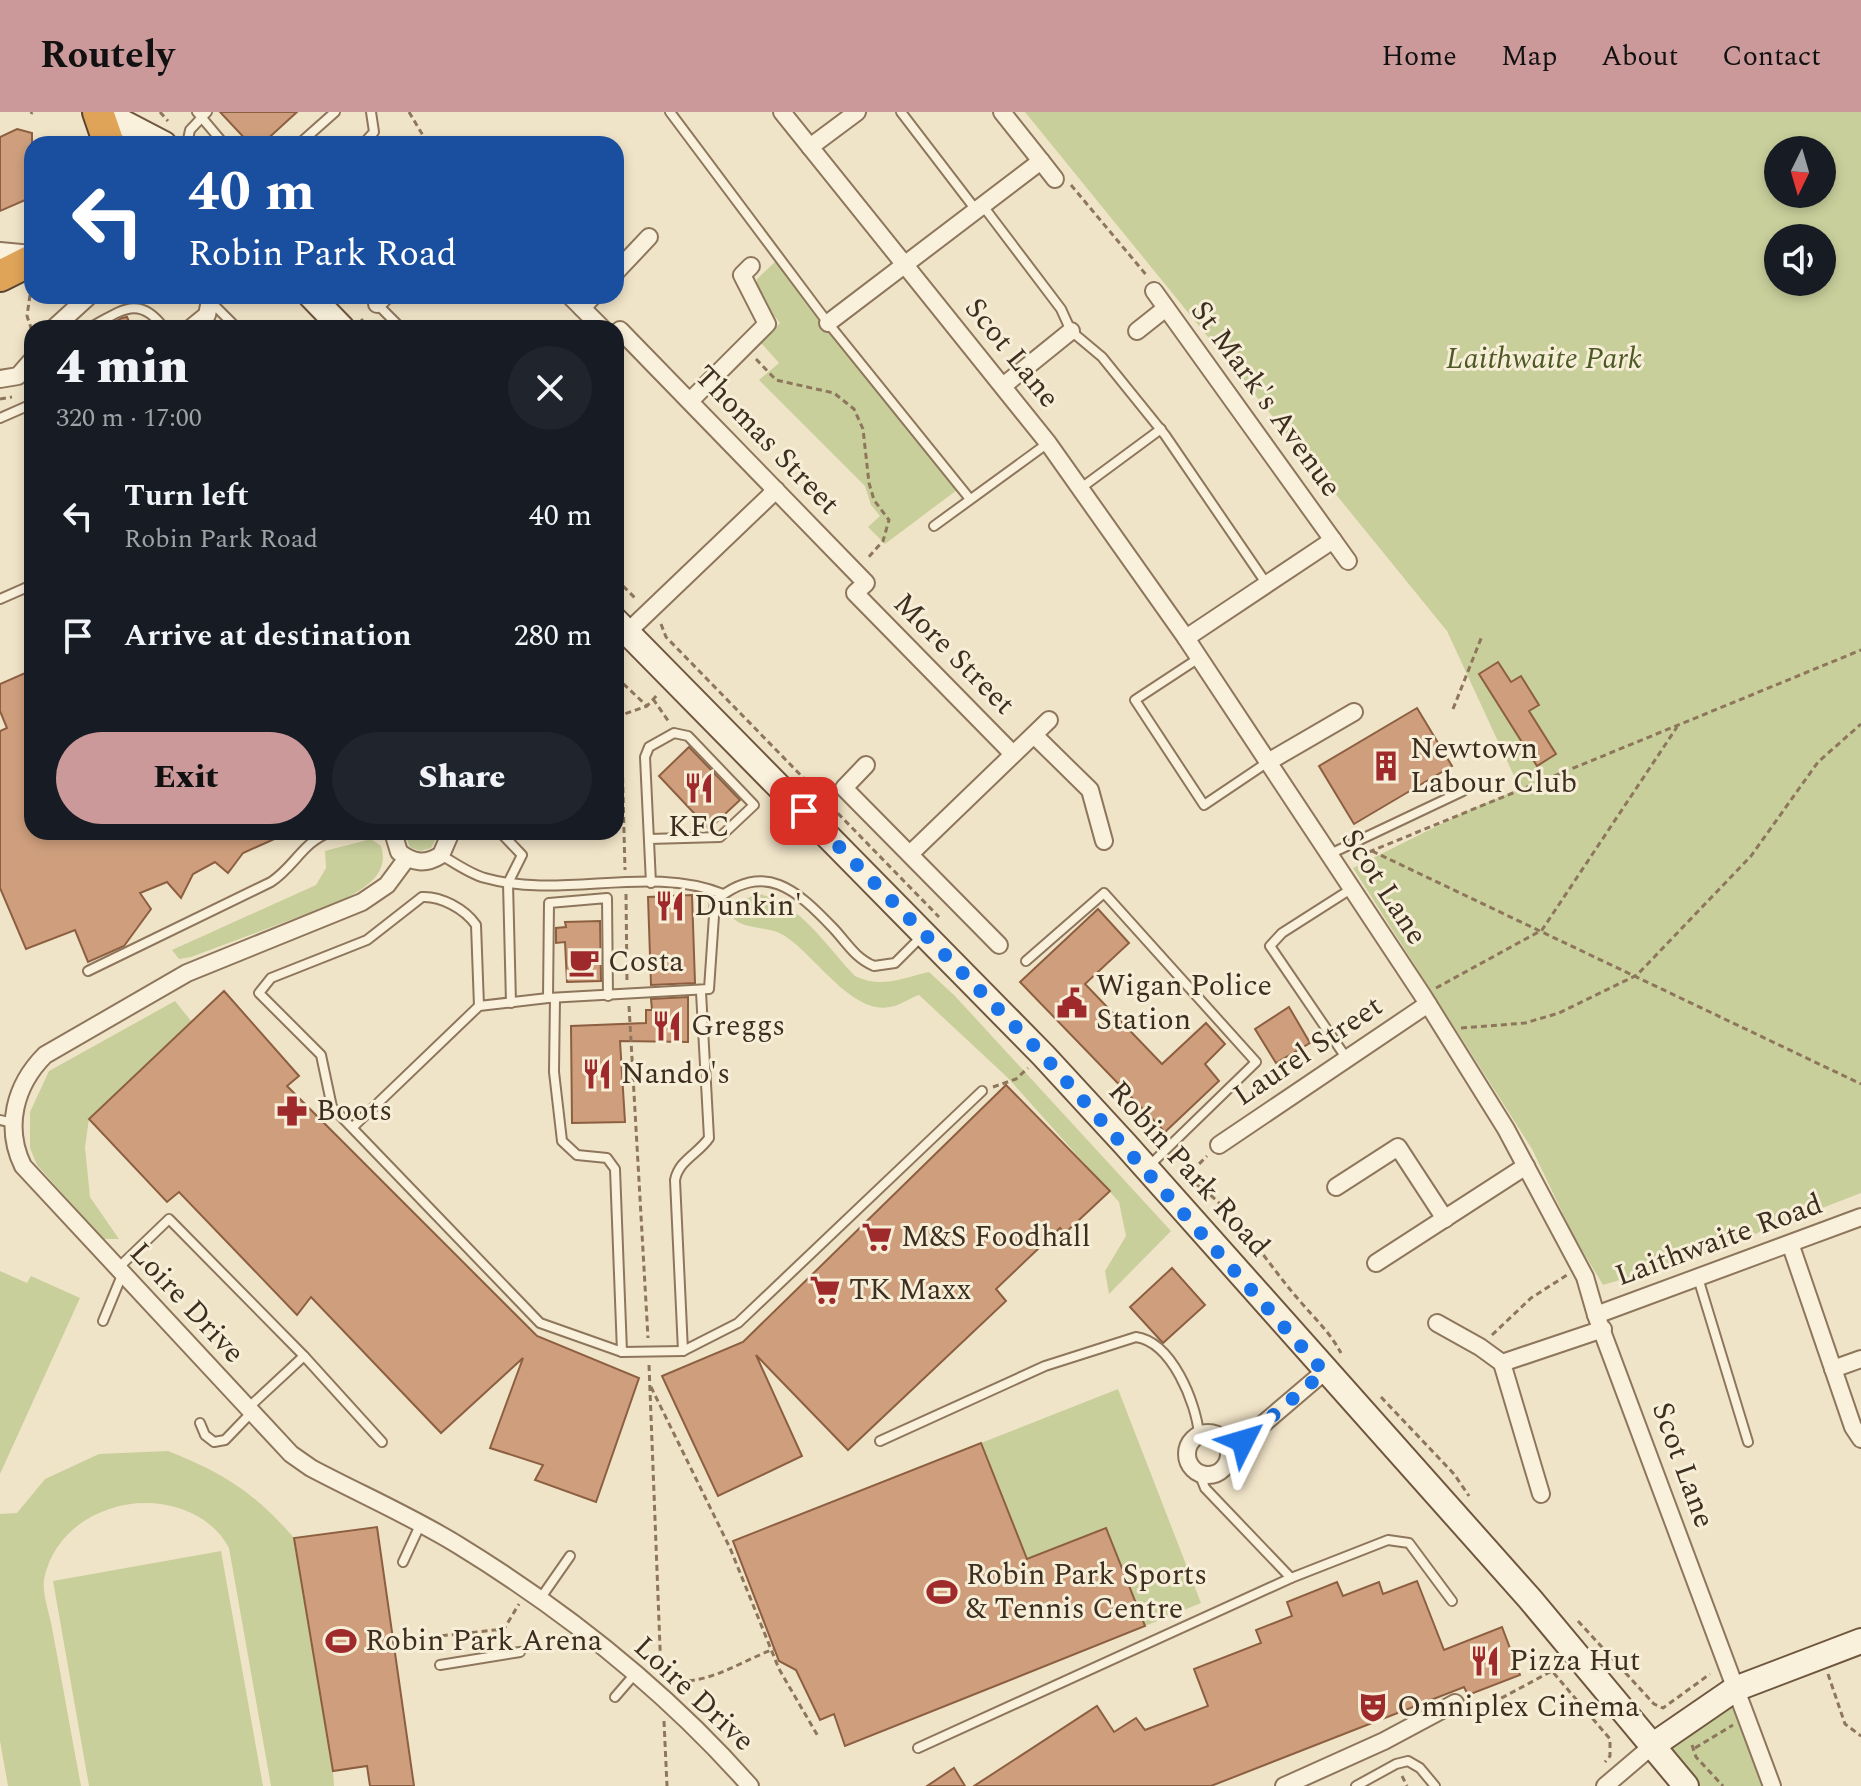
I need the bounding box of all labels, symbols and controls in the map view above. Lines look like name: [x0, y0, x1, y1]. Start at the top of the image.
text: Routely: [40, 27, 174, 85]
text: Home: [1381, 35, 1457, 78]
text: Map: [1501, 35, 1557, 78]
text: About: [1601, 35, 1678, 78]
text: Contact: [1722, 35, 1821, 78]
north arrow: [1764, 136, 1836, 208]
map controls: [1764, 136, 1836, 296]
text: 40 m: [188, 150, 315, 235]
icon: left: [56, 168, 160, 272]
button: sound: [1764, 224, 1836, 296]
text: Robin Park Road: [188, 227, 457, 282]
street label: Scot Lane: [953, 288, 1071, 418]
street label: St Mark's Avenue: [1179, 291, 1353, 507]
text: 4 min: [56, 331, 189, 404]
park label: Laithwaite Park: [1446, 336, 1642, 382]
button: close: [508, 346, 592, 430]
street label: Thomas Street: [683, 354, 851, 526]
text: 320 m · 17:00: [56, 398, 202, 438]
text: Turn left: [124, 473, 249, 519]
text: 40 m: [529, 493, 592, 539]
icon: left: [56, 494, 100, 538]
text: Robin Park Road: [124, 519, 318, 559]
street label: More Street: [882, 582, 1026, 726]
text: Arrive at destination: [124, 613, 411, 659]
text: 280 m: [514, 613, 592, 659]
icon: arrive: [56, 614, 100, 658]
place label: Newtown Labour Club: [1410, 726, 1577, 806]
button: Exit: [56, 732, 316, 824]
button: Share: [332, 732, 592, 824]
building icon: Newtown Labour Club: [1369, 749, 1403, 783]
restaurant icon: KFC: [682, 771, 716, 805]
pin: [770, 777, 838, 845]
icon: arrive: [782, 789, 826, 833]
place label: KFC: [668, 804, 730, 850]
street label: Scot Lane: [1329, 820, 1439, 954]
place label: Dunkin': [694, 883, 802, 929]
restaurant icon: Dunkin': [653, 889, 687, 923]
place label: Costa: [608, 939, 684, 985]
cafe icon: Costa: [567, 945, 601, 979]
place label: Wigan Police Station: [1096, 963, 1272, 1043]
street label: Laurel Street: [1224, 984, 1392, 1118]
public building icon: Wigan Police Station: [1055, 986, 1089, 1020]
place label: Greggs: [691, 1003, 785, 1049]
restaurant icon: Greggs: [650, 1009, 684, 1043]
place label: Nando's: [621, 1051, 730, 1097]
restaurant icon: Nando's: [580, 1057, 614, 1091]
street label: Robin Park Road: [1097, 1070, 1281, 1268]
place label: Boots: [316, 1088, 392, 1134]
pharmacy icon: Boots: [275, 1094, 309, 1128]
street label: Laithwaite Road: [1609, 1181, 1829, 1299]
place label: M&S Foodhall: [901, 1214, 1091, 1260]
supermarket icon: M&S Foodhall: [860, 1220, 894, 1254]
street label: Loire Drive: [118, 1232, 256, 1374]
place label: TK Maxx: [849, 1267, 971, 1313]
supermarket icon: TK Maxx: [808, 1273, 842, 1307]
street label: Scot Lane: [1639, 1396, 1727, 1534]
position arrow: [1201, 1399, 1285, 1483]
place label: Robin Park Sports & Tennis Centre: [966, 1552, 1207, 1632]
sports icon: Robin Park Sports & Tennis Centre: [925, 1575, 959, 1609]
place label: Robin Park Arena: [365, 1618, 603, 1664]
sports icon: Robin Park Arena: [324, 1624, 358, 1658]
street label: Loire Drive: [623, 1625, 765, 1763]
place label: Pizza Hut: [1509, 1638, 1640, 1684]
restaurant icon: Pizza Hut: [1468, 1644, 1502, 1678]
place label: Omniplex Cinema: [1397, 1684, 1640, 1730]
theatre icon: Omniplex Cinema: [1356, 1690, 1390, 1724]

